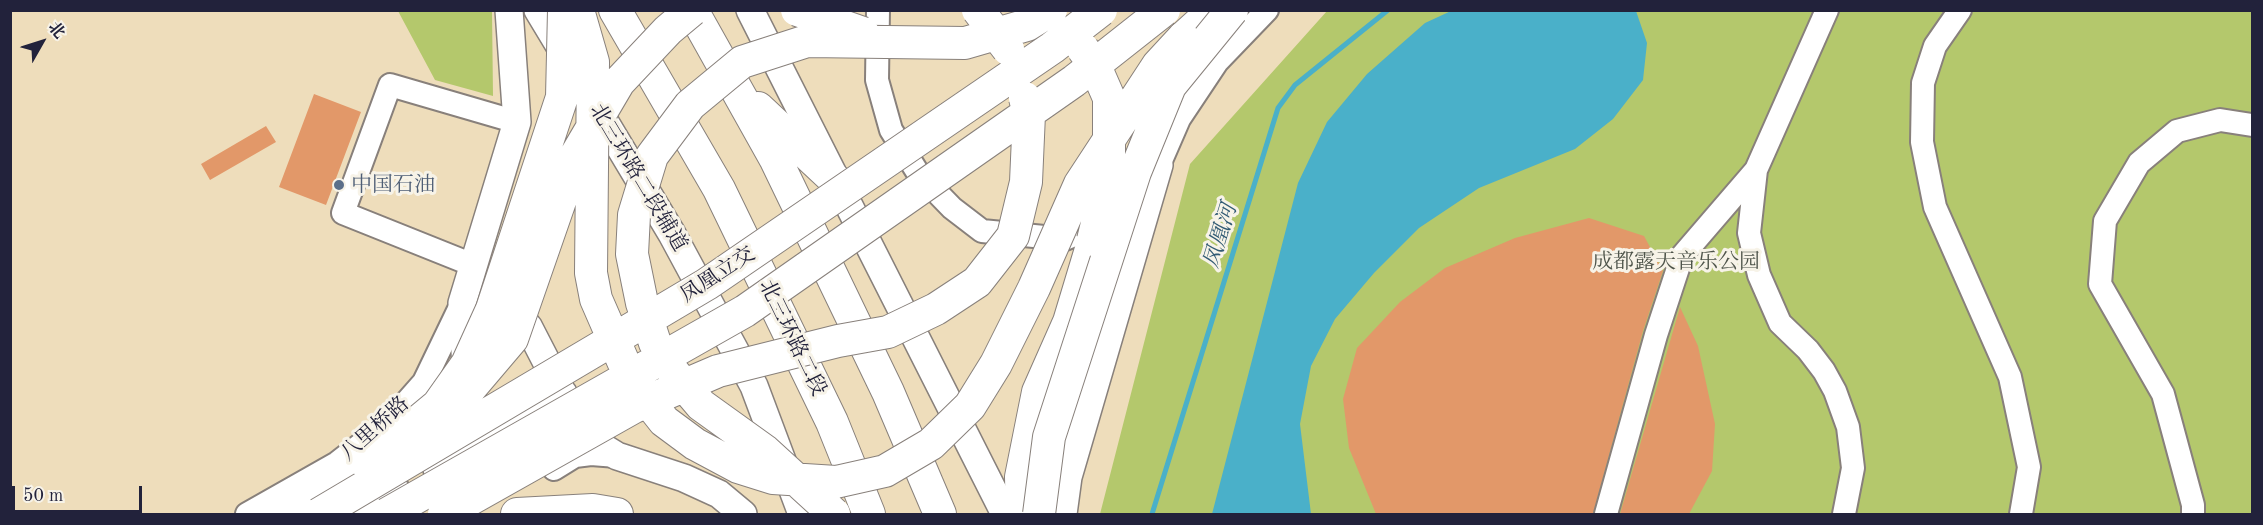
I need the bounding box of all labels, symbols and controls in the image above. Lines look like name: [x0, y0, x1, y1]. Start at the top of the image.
north arrow: [12, 12, 72, 72]
text: 北: [45, 19, 67, 42]
street label: 北三环路二段辅道: [584, 100, 692, 256]
place label: 中国石油: [351, 172, 435, 198]
marker: 中国石油: [332, 178, 346, 192]
water label: 凤凰河: [1199, 201, 1243, 271]
street label: 凤凰立交: [676, 242, 760, 308]
park label: 成都露天音乐公园: [1592, 249, 1760, 275]
street label: 北三环路二段: [753, 276, 831, 400]
street label: 八里桥路: [335, 392, 415, 466]
scale bar: [15, 474, 146, 512]
text: 50 m: [23, 487, 63, 505]

